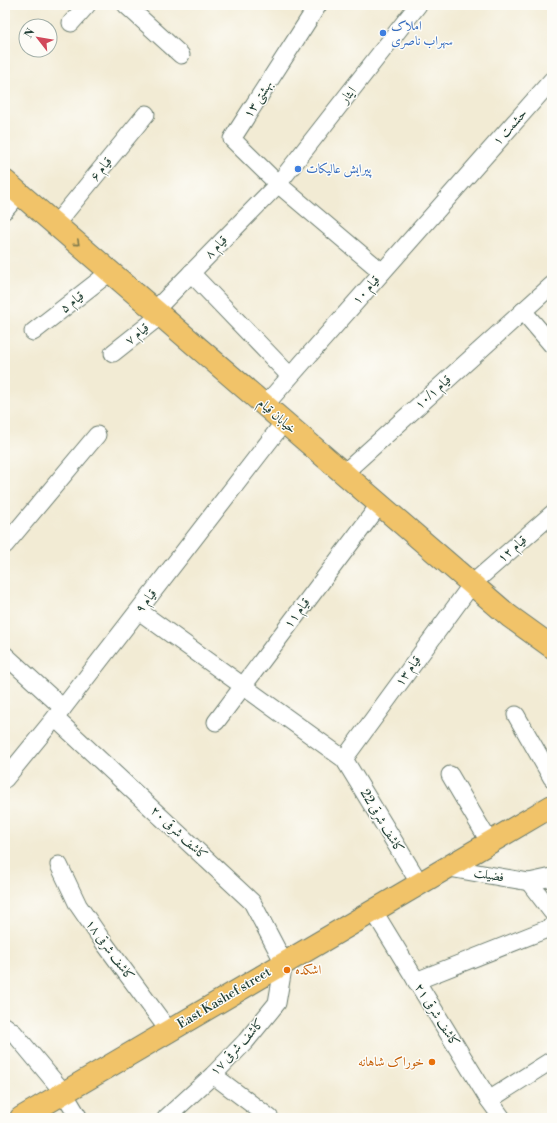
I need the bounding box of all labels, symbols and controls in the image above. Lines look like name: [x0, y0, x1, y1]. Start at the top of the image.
north arrow: [18, 18, 58, 58]
place label: املاک سهراب ناصری: [391, 18, 453, 49]
text: N: [22, 26, 39, 41]
marker: املاک سهراب ناصری: [378, 28, 388, 38]
street label: بهشتی ۱۳: [240, 77, 277, 121]
street label: ایثار: [335, 83, 360, 108]
street label: حشمت ۱: [489, 105, 531, 149]
street label: قیام ۶: [87, 154, 118, 186]
place label: پیرایش عالیکات: [306, 161, 372, 178]
marker: پیرایش عالیکات: [293, 164, 303, 174]
street label: قیام ۸: [201, 232, 233, 264]
one-way arrow: [72, 238, 80, 246]
street label: قیام ۱۰: [349, 272, 386, 310]
street label: قیام ۵: [57, 288, 89, 319]
street label: قیام ۷: [122, 319, 154, 351]
street label: قیام ۱۰/۱: [411, 371, 457, 415]
street label: خیابان قیام: [252, 395, 300, 439]
street label: قیام ۱۲: [494, 532, 532, 568]
street label: قیام ۹: [132, 586, 163, 618]
street label: قیام ۱۱: [280, 595, 316, 633]
street label: قیام ۱۳: [392, 653, 427, 691]
street label: کاشف شرقی 22: [357, 786, 407, 856]
street label: کاشف شرقی ۲۰: [147, 803, 211, 863]
street label: فضیلت: [473, 864, 506, 886]
street label: کاشف شرقی ۱۸: [82, 916, 138, 984]
place label: اشکده: [295, 962, 321, 978]
street label: East Kashef street: [174, 964, 274, 1032]
marker: اشکده: [282, 965, 292, 975]
street label: کاشف شرقی ۲۱: [411, 980, 463, 1050]
street label: کاشف شرقی ۱۷: [207, 1015, 267, 1079]
place label: خوراک شاهانه: [358, 1054, 424, 1070]
marker: خوراک شاهانه: [427, 1057, 437, 1067]

